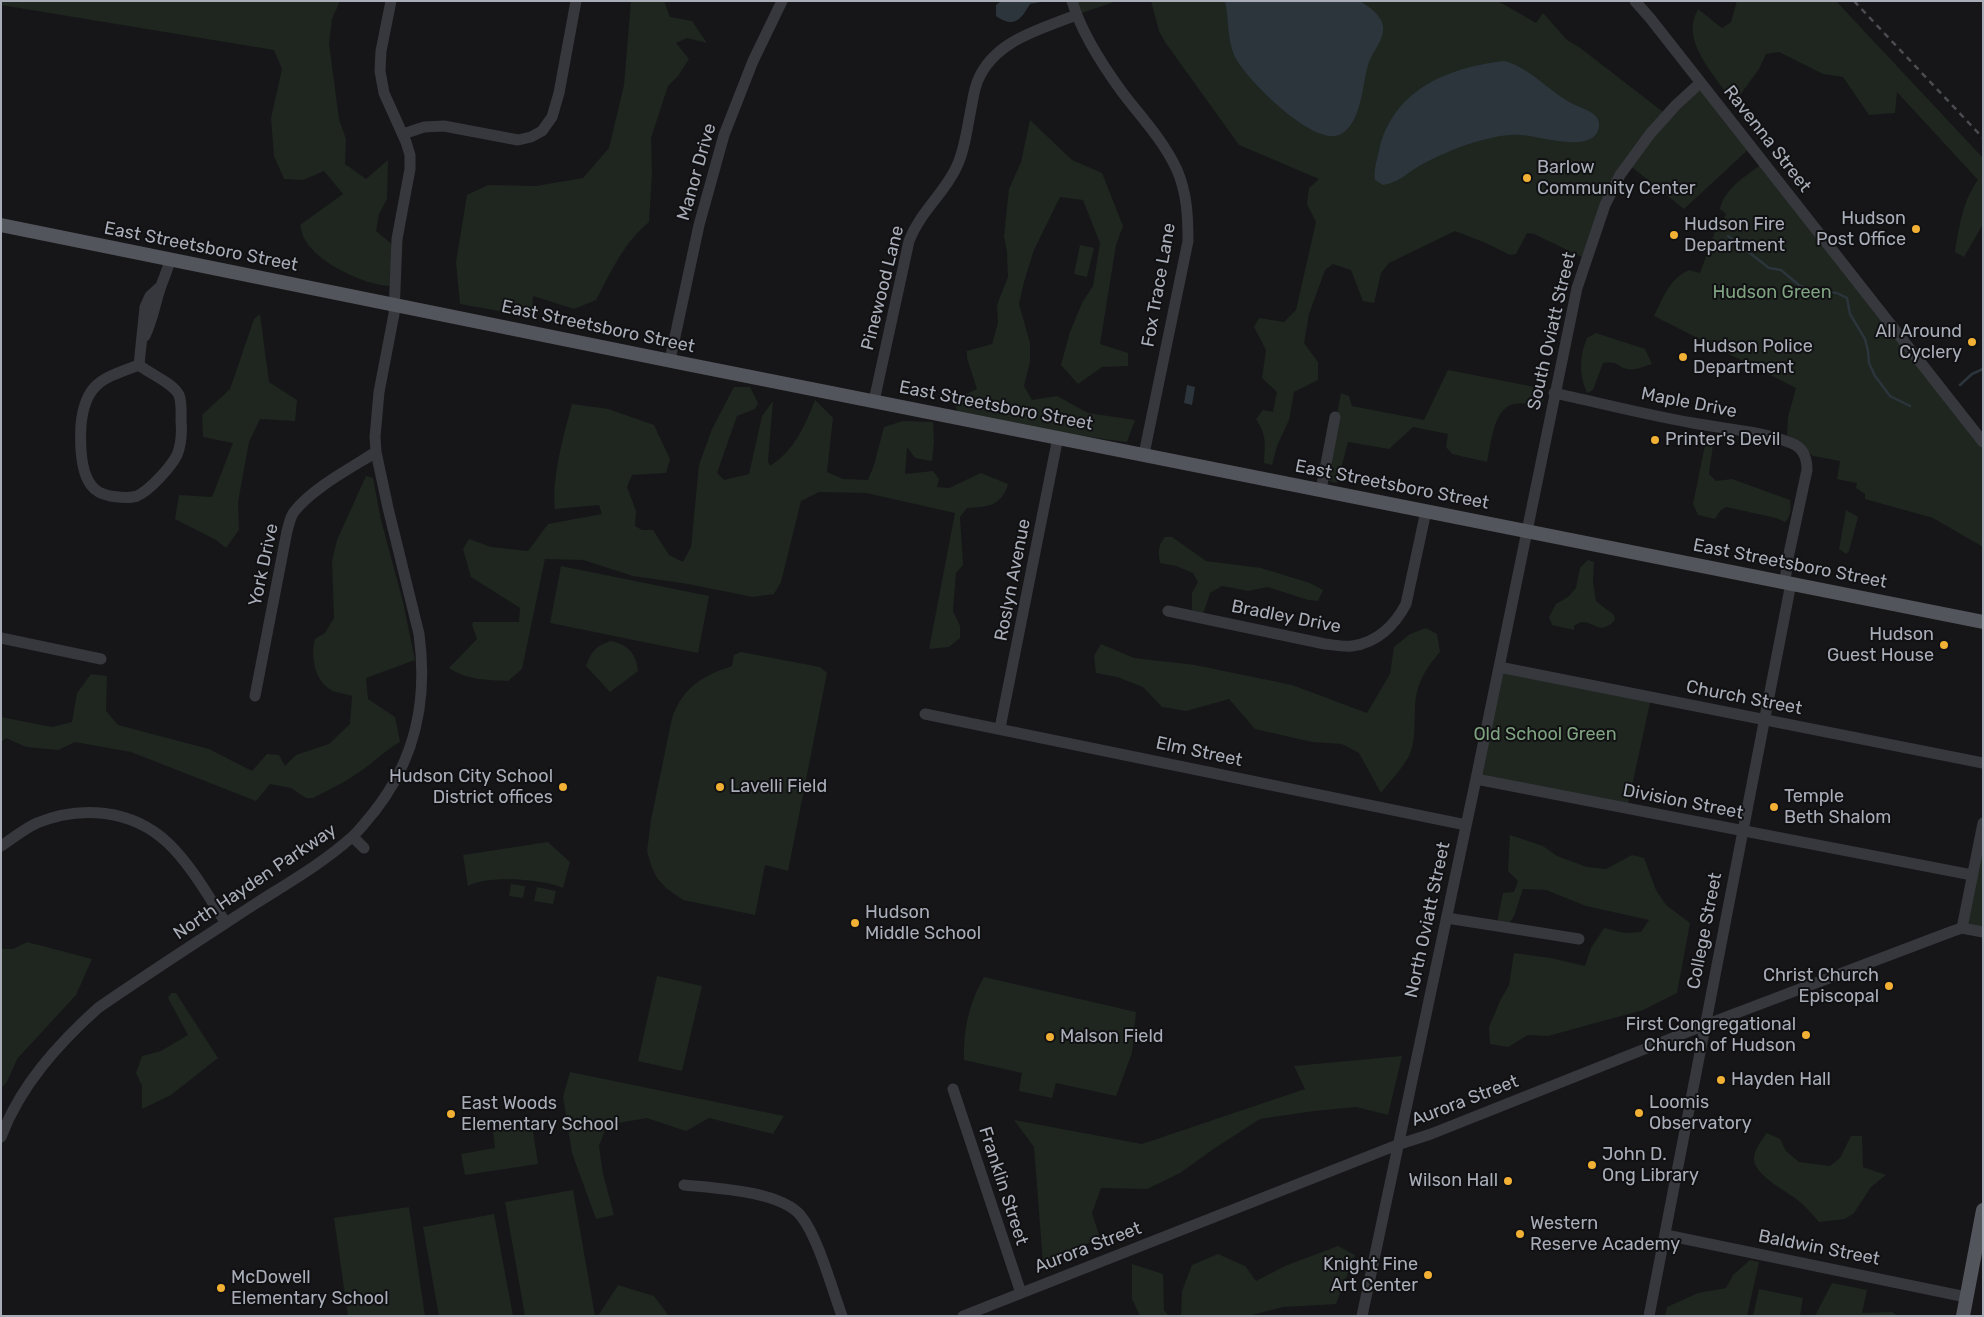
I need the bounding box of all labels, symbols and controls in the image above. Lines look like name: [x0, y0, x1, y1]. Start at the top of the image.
street label: Ravenna Street: [1719, 81, 1815, 197]
street label: Manor Drive: [673, 121, 721, 223]
place label: Barlow Community Center: [1537, 157, 1696, 200]
marker: Barlow Community Center: [1521, 172, 1533, 184]
place label: Hudson Post Office: [1816, 208, 1906, 250]
place label: Hudson Fire Department: [1684, 214, 1785, 256]
street label: East Streetsboro Street: [102, 218, 300, 276]
street label: Fox Trace Lane: [1137, 221, 1181, 349]
street label: Pinewood Lane: [857, 223, 909, 353]
marker: Hudson Post Office: [1910, 223, 1922, 235]
marker: Hudson Fire Department: [1668, 229, 1680, 241]
street label: South Oviatt Street: [1523, 250, 1581, 412]
park label: Hudson Green: [1712, 282, 1832, 304]
street label: East Streetsboro Street: [499, 296, 697, 358]
place label: All Around Cyclery: [1875, 321, 1962, 364]
place label: Hudson Police Department: [1693, 336, 1813, 378]
marker: All Around Cyclery: [1966, 336, 1978, 348]
marker: Hudson Police Department: [1677, 351, 1689, 363]
street label: East Streetsboro Street: [897, 377, 1095, 435]
street label: Maple Drive: [1639, 383, 1739, 423]
place label: Printer's Devil: [1665, 429, 1780, 451]
marker: Printer's Devil: [1649, 434, 1661, 446]
street label: East Streetsboro Street: [1293, 456, 1491, 514]
street label: Roslyn Avenue: [991, 517, 1035, 643]
street label: York Drive: [245, 522, 283, 608]
street label: East Streetsboro Street: [1691, 535, 1889, 593]
street label: Bradley Drive: [1229, 596, 1343, 638]
place label: Hudson Guest House: [1827, 624, 1934, 666]
marker: Hudson Guest House: [1938, 639, 1950, 651]
street label: Church Street: [1684, 676, 1804, 720]
park label: Old School Green: [1473, 724, 1617, 746]
street label: Elm Street: [1154, 732, 1244, 772]
place label: Hudson City School District offices: [389, 766, 553, 809]
place label: Lavelli Field: [730, 776, 827, 798]
street label: Division Street: [1621, 780, 1745, 824]
marker: Hudson City School District offices: [557, 781, 569, 793]
marker: Lavelli Field: [714, 781, 726, 793]
place label: Temple Beth Shalom: [1784, 786, 1891, 829]
marker: Temple Beth Shalom: [1768, 801, 1780, 813]
street label: North Hayden Parkway: [170, 819, 340, 945]
street label: North Oviatt Street: [1401, 840, 1455, 1000]
street label: College Street: [1683, 871, 1727, 991]
place label: Hudson Middle School: [865, 902, 981, 944]
marker: Hudson Middle School: [849, 917, 861, 929]
place label: Christ Church Episcopal: [1763, 965, 1879, 1008]
marker: Christ Church Episcopal: [1883, 980, 1895, 992]
place label: First Congregational Church of Hudson: [1625, 1014, 1796, 1056]
place label: Malson Field: [1060, 1026, 1163, 1048]
marker: First Congregational Church of Hudson: [1800, 1029, 1812, 1041]
marker: Malson Field: [1044, 1031, 1056, 1043]
place label: Hayden Hall: [1731, 1069, 1831, 1091]
street label: Aurora Street: [1408, 1071, 1522, 1131]
marker: Hayden Hall: [1715, 1074, 1727, 1086]
place label: Loomis Observatory: [1649, 1092, 1752, 1134]
place label: East Woods Elementary School: [461, 1093, 619, 1136]
marker: Loomis Observatory: [1633, 1107, 1645, 1119]
marker: East Woods Elementary School: [445, 1108, 457, 1120]
street label: Franklin Street: [974, 1124, 1032, 1248]
place label: John D. Ong Library: [1602, 1144, 1699, 1186]
marker: John D. Ong Library: [1586, 1159, 1598, 1171]
place label: Wilson Hall: [1408, 1170, 1498, 1192]
marker: Wilson Hall: [1502, 1175, 1514, 1187]
place label: Western Reserve Academy: [1530, 1213, 1680, 1256]
street label: Aurora Street: [1031, 1218, 1145, 1278]
street label: Baldwin Street: [1756, 1226, 1882, 1270]
marker: Western Reserve Academy: [1514, 1228, 1526, 1240]
place label: Knight Fine Art Center: [1323, 1254, 1418, 1296]
place label: McDowell Elementary School: [231, 1267, 389, 1310]
marker: Knight Fine Art Center: [1422, 1269, 1434, 1281]
marker: McDowell Elementary School: [215, 1282, 227, 1294]

